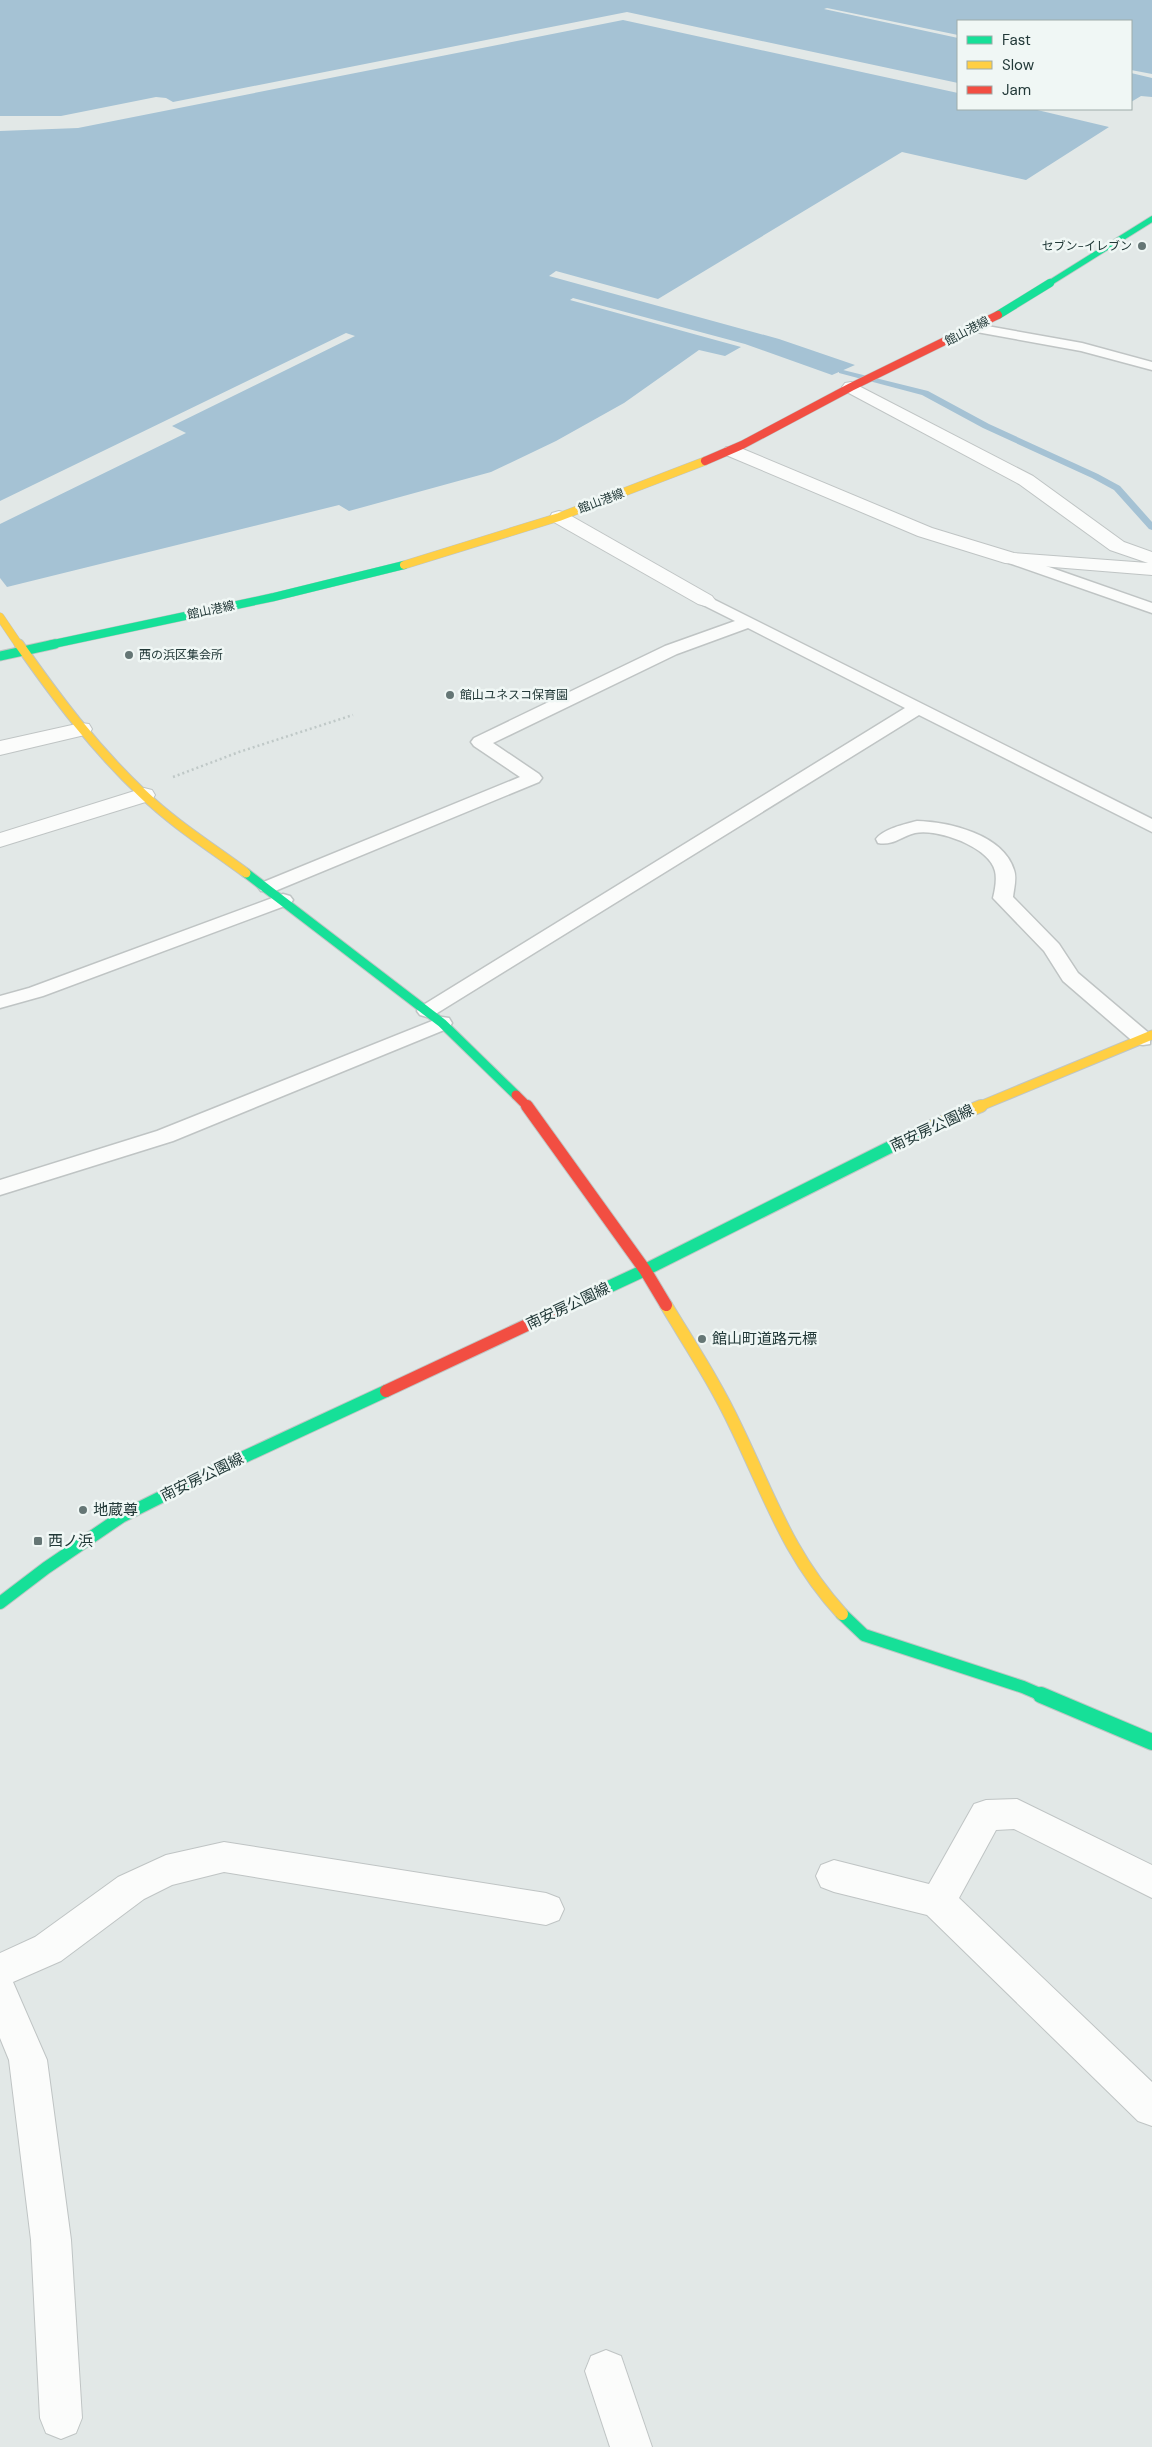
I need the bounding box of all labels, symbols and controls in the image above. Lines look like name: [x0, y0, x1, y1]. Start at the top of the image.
legend: [957, 20, 1132, 110]
text: Fast: [1002, 30, 1031, 50]
text: Slow: [1002, 55, 1035, 75]
text: Jam: [1002, 80, 1031, 100]
place label: セブン-イレブン: [1042, 238, 1132, 254]
marker: セブン-イレブン: [1136, 240, 1148, 252]
street label: 館山港線: [942, 313, 992, 349]
street label: 館山港線: [576, 485, 626, 517]
street label: 館山港線: [186, 597, 236, 623]
place label: 西の浜区集会所: [139, 647, 223, 663]
marker: 西の浜区集会所: [123, 649, 135, 661]
place label: 館山ユネスコ保育園: [460, 687, 568, 703]
marker: 館山ユネスコ保育園: [444, 689, 456, 701]
street label: 南安房公園線: [887, 1100, 977, 1156]
street label: 南安房公園線: [523, 1278, 613, 1334]
place label: 館山町道路元標: [712, 1329, 817, 1349]
marker: 館山町道路元標: [696, 1333, 708, 1345]
street label: 南安房公園線: [157, 1448, 247, 1506]
place label: 地蔵尊: [93, 1500, 138, 1520]
marker: 地蔵尊: [77, 1504, 89, 1516]
place label: 西ノ浜: [48, 1531, 93, 1551]
marker: 西ノ浜: [32, 1535, 44, 1547]

